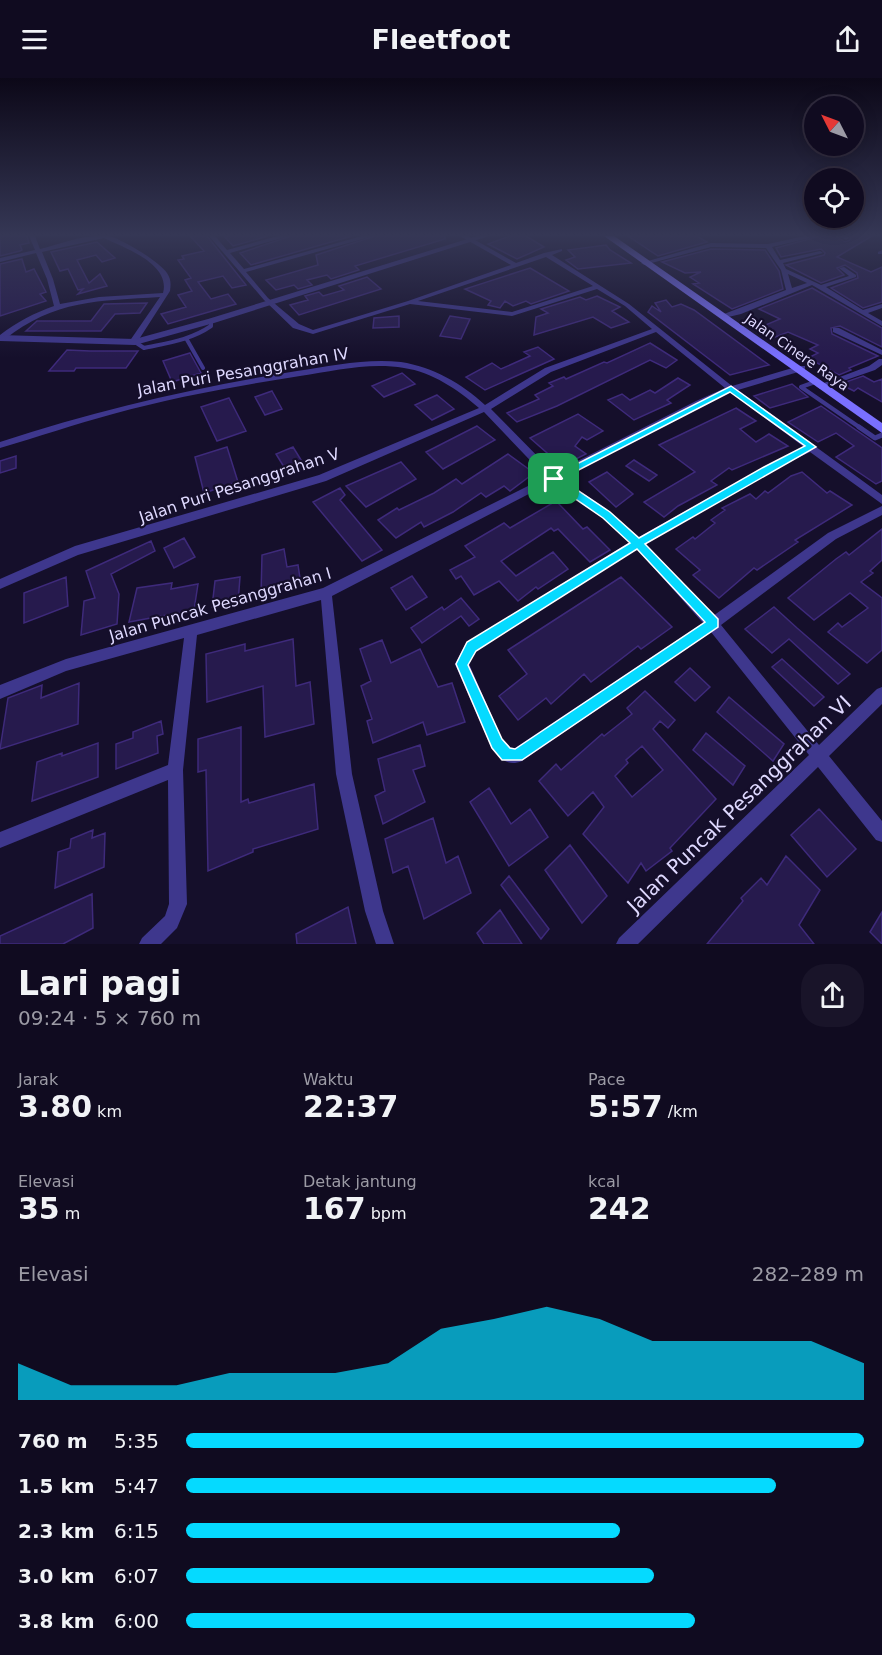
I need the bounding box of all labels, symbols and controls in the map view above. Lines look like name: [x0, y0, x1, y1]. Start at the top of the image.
icon: menu: [18, 23, 51, 56]
icon: share: [831, 23, 864, 56]
text: Fleetfoot: [372, 24, 510, 55]
north arrow: [804, 96, 864, 156]
map controls: [804, 96, 864, 228]
button: locate: [804, 168, 864, 228]
street label: Jalan Cinere Raya: [741, 310, 852, 394]
street label: Jalan Puri Pesanggrahan IV: [135, 344, 350, 400]
street label: Jalan Puri Pesanggrahan V: [136, 444, 342, 527]
pin: [528, 453, 579, 504]
icon: arrive: [537, 462, 570, 495]
street label: Jalan Puncak Pesanggrahan I: [106, 564, 333, 646]
street label: Jalan Puncak Pesanggrahan VI: [621, 691, 856, 919]
text: Lari pagi: [18, 964, 181, 1003]
button: share: [801, 964, 864, 1027]
text: 09:24 · 5 × 760 m: [18, 1006, 201, 1030]
text: Jarak: [18, 1070, 58, 1089]
text: Waktu: [303, 1070, 353, 1089]
text: Pace: [588, 1070, 625, 1089]
text: 3.80: [18, 1089, 92, 1124]
text: 22:37: [303, 1089, 399, 1124]
text: 5:57: [588, 1089, 663, 1124]
text: km: [92, 1102, 122, 1121]
text: /km: [663, 1102, 698, 1121]
text: Elevasi: [18, 1172, 74, 1191]
text: Detak jantung: [303, 1172, 417, 1191]
text: kcal: [588, 1172, 620, 1191]
text: 35: [18, 1191, 60, 1226]
text: 167: [303, 1191, 366, 1226]
text: 242: [588, 1191, 651, 1226]
text: m: [60, 1204, 80, 1223]
text: bpm: [366, 1204, 407, 1223]
text: Elevasi: [18, 1262, 89, 1286]
text: 282–289 m: [752, 1262, 864, 1286]
text: 760 m: [18, 1429, 88, 1453]
text: 5:35: [114, 1429, 159, 1453]
text: 1.5 km: [18, 1474, 95, 1498]
text: 5:47: [114, 1474, 159, 1498]
text: 2.3 km: [18, 1519, 95, 1543]
text: 6:15: [114, 1519, 159, 1543]
text: 3.0 km: [18, 1564, 95, 1588]
text: 6:07: [114, 1564, 159, 1588]
text: 3.8 km: [18, 1609, 95, 1633]
text: 6:00: [114, 1609, 159, 1633]

